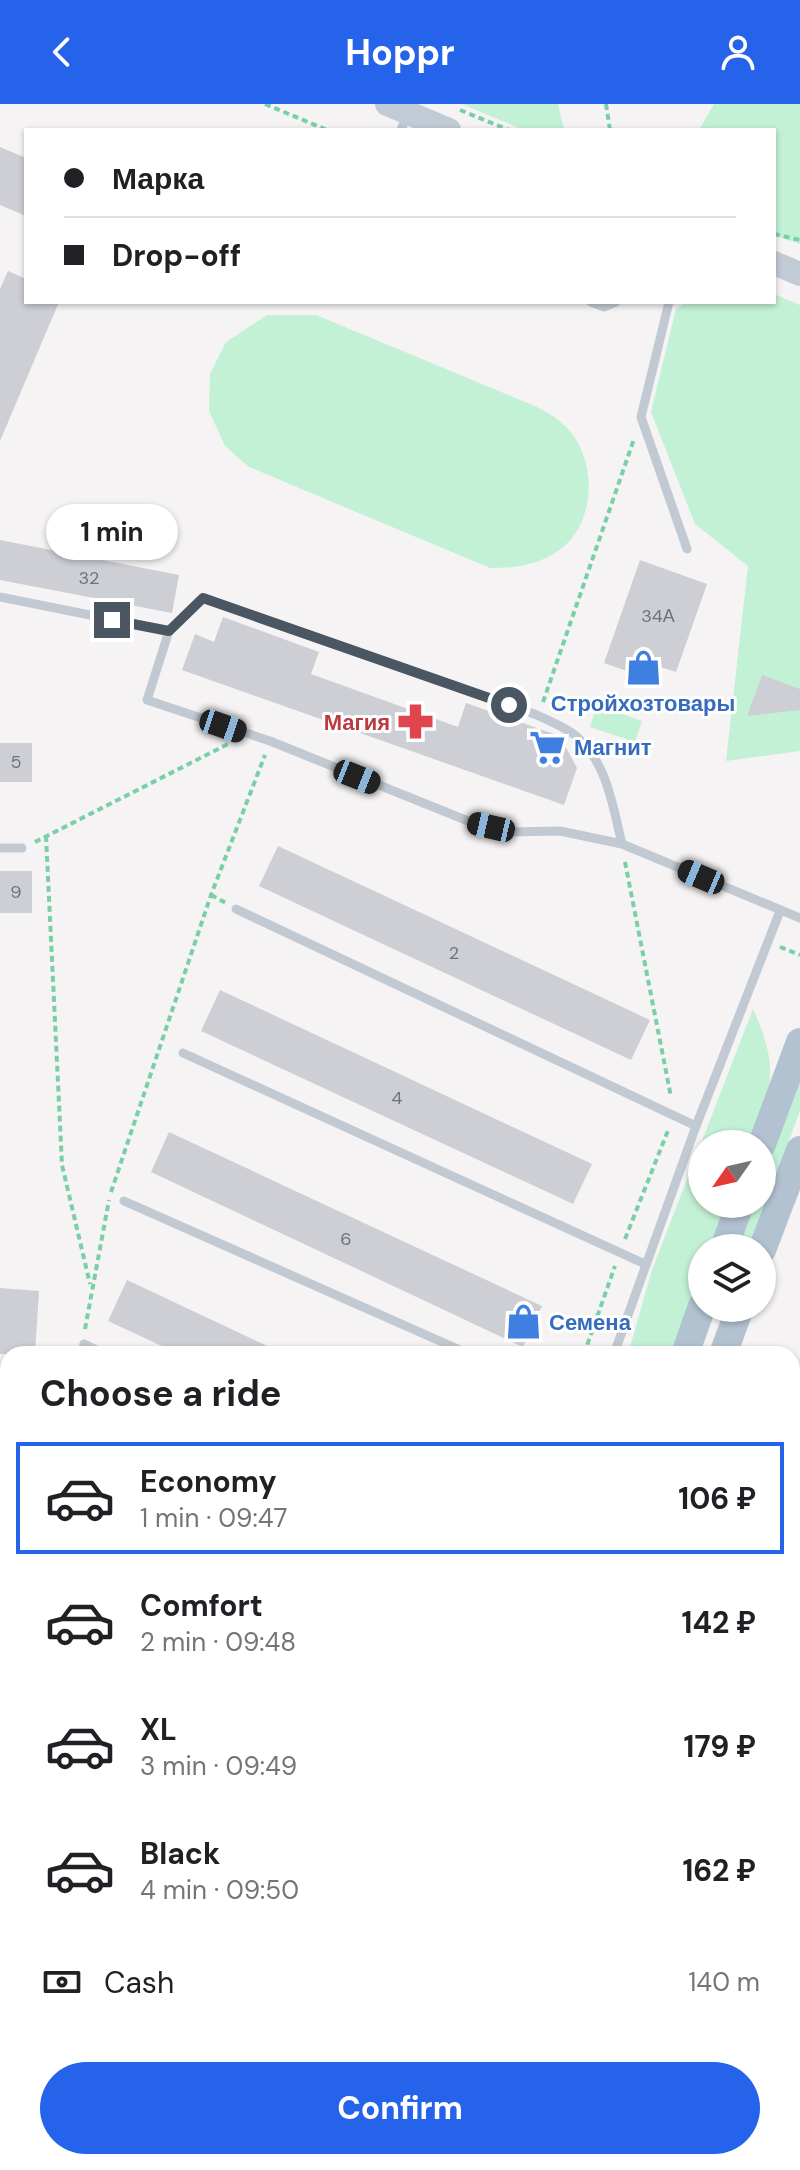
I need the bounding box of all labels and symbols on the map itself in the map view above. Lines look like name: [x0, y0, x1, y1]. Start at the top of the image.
callout: 1 min: [46, 504, 178, 560]
house number: 32: [78, 566, 100, 590]
route end: [94, 602, 130, 638]
house number: 34А: [641, 604, 675, 628]
shop icon: Стройхозтовары: [624, 648, 662, 686]
route start: [491, 687, 527, 723]
place label: Стройхозтовары: [551, 689, 735, 718]
pharmacy icon: Магия: [397, 703, 435, 741]
car: [196, 707, 250, 745]
place label: Магия: [324, 708, 390, 737]
supermarket icon: Магнит: [529, 728, 567, 766]
place label: Магнит: [574, 733, 652, 762]
house number: 5: [11, 750, 21, 774]
car: [330, 757, 384, 797]
car: [465, 810, 517, 844]
car: [674, 857, 728, 897]
house number: 9: [10, 880, 22, 904]
house number: 2: [449, 941, 459, 965]
house number: 4: [392, 1086, 403, 1110]
north arrow: [688, 1130, 776, 1218]
house number: 6: [340, 1227, 352, 1251]
shop icon: Семена: [504, 1303, 542, 1341]
place label: Семена: [549, 1308, 632, 1337]

